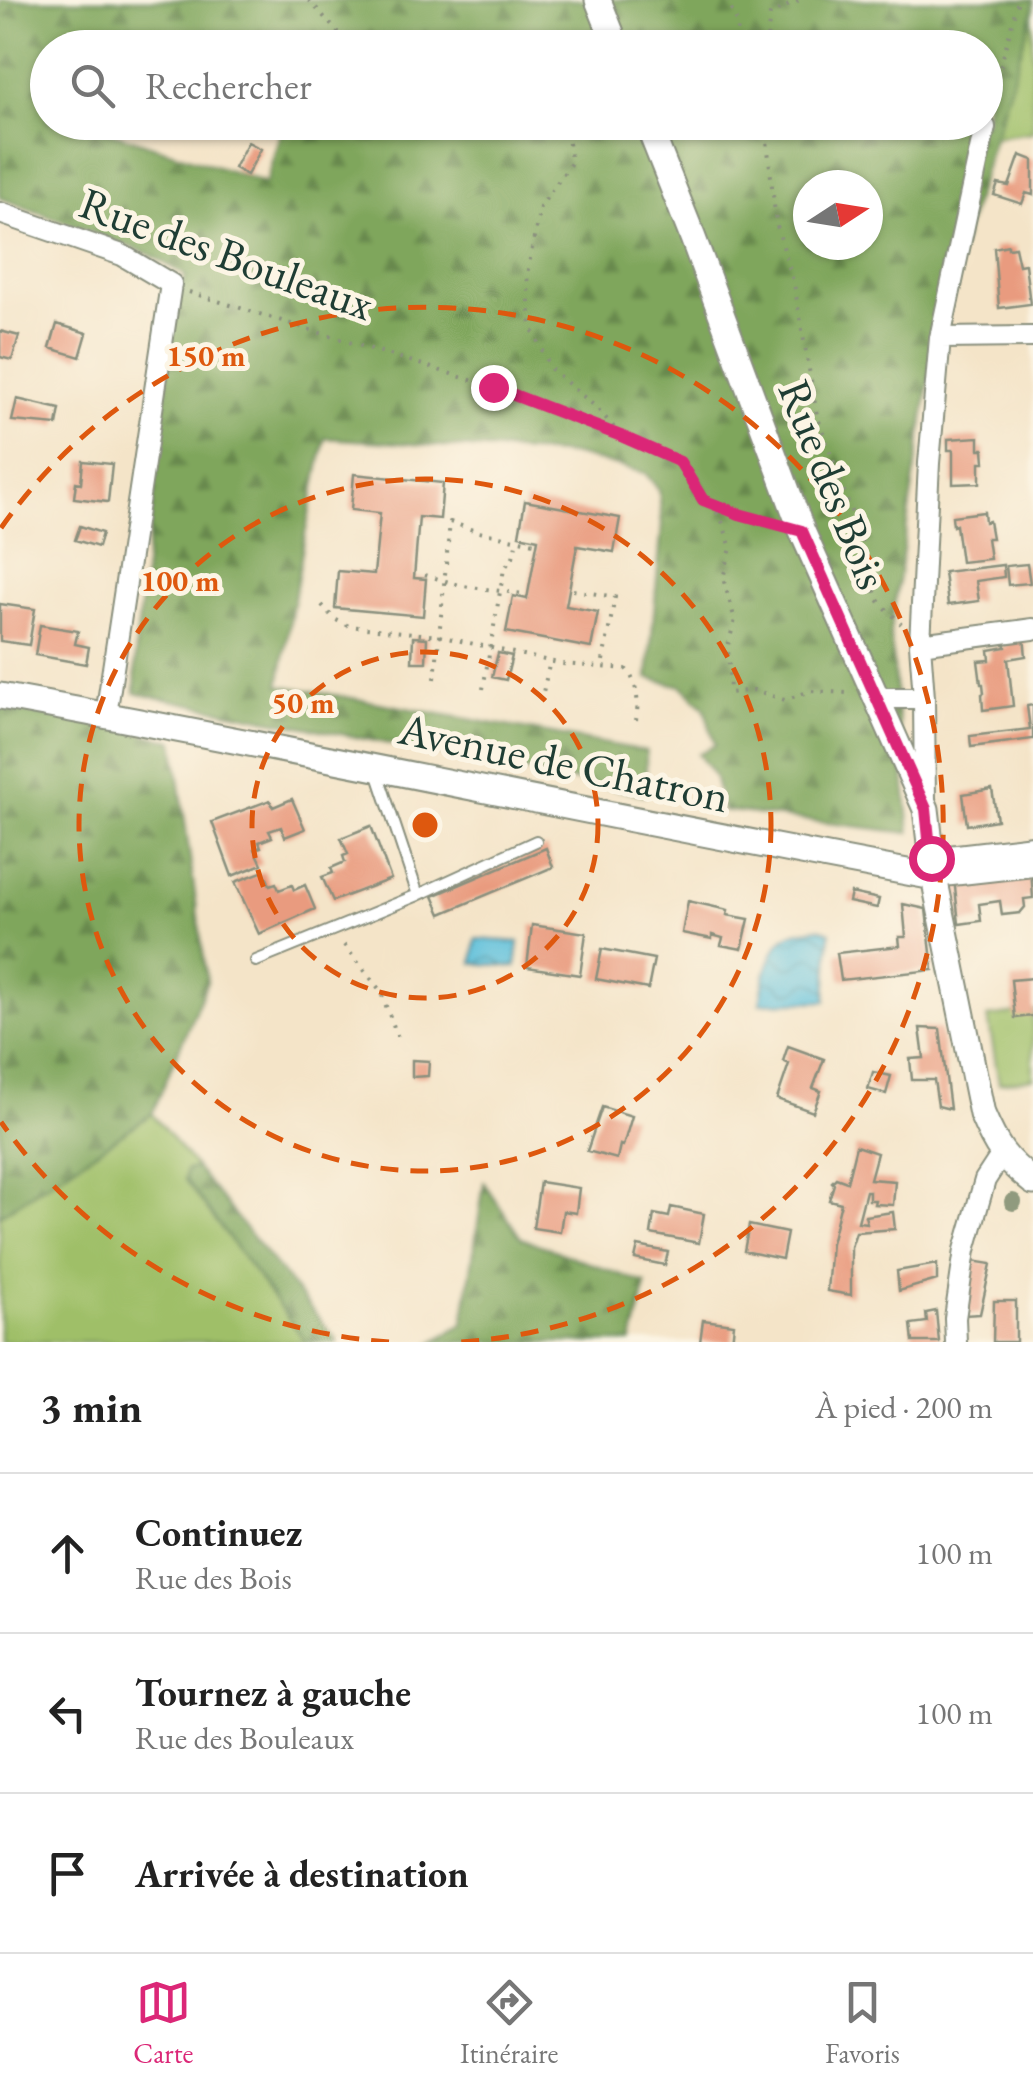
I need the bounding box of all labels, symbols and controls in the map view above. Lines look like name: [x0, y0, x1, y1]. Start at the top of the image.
search box: [30, 30, 1003, 140]
icon: search: [65, 58, 120, 113]
text: Rechercher: [145, 61, 312, 110]
north arrow: [793, 170, 883, 260]
street label: Rue des Bouleaux: [72, 173, 382, 333]
text: 150 m: [167, 336, 245, 375]
route end: [471, 365, 517, 411]
street label: Rue des Bois: [766, 371, 902, 597]
text: 100 m: [141, 561, 219, 600]
text: 50 m: [271, 683, 335, 722]
street label: Avenue de Chatron: [393, 699, 734, 825]
centre of rings: [407, 807, 443, 843]
route start: [909, 836, 955, 882]
text: 3 min: [40, 1380, 142, 1435]
text: À pied · 200 m: [815, 1386, 993, 1428]
text: Continuez: [135, 1508, 302, 1557]
icon: ahead: [40, 1526, 95, 1581]
text: 100 m: [916, 1532, 993, 1574]
text: Rue des Bois: [135, 1557, 292, 1599]
text: Tournez à gauche: [135, 1668, 411, 1717]
icon: left: [40, 1686, 95, 1741]
text: 100 m: [916, 1692, 993, 1734]
text: Rue des Bouleaux: [135, 1717, 354, 1759]
icon: arrive: [40, 1846, 95, 1901]
text: Arrivée à destination: [135, 1849, 469, 1898]
tab: Carte: [133, 1975, 193, 2071]
tab: Itinéraire: [460, 1975, 558, 2071]
tab: Favoris: [825, 1975, 900, 2071]

